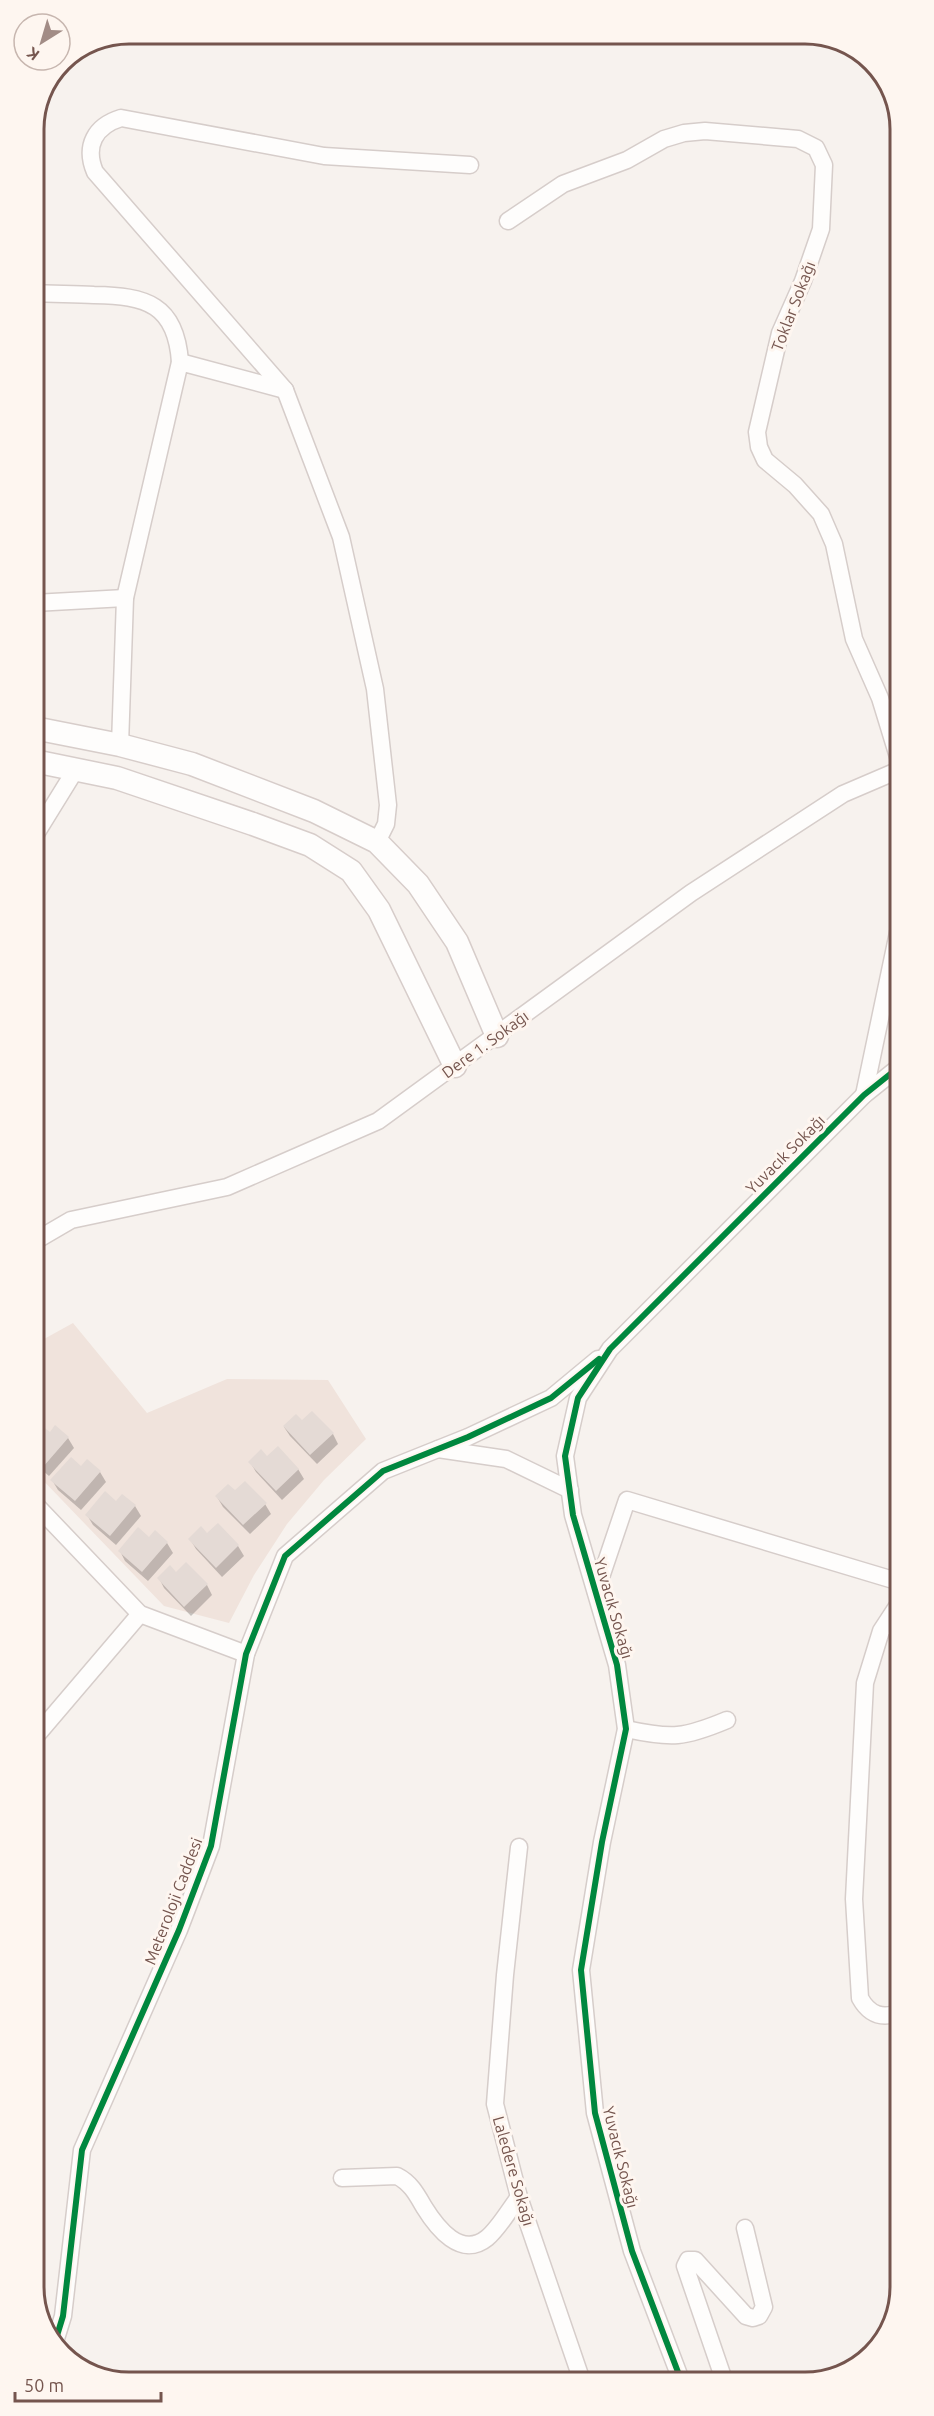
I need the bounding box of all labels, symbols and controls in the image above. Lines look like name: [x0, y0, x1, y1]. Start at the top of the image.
north arrow: [12, 12, 72, 72]
text: K: [23, 43, 43, 64]
street label: Toklar Sokağı: [768, 258, 818, 354]
street label: Dere 1. Sokağı: [438, 1007, 532, 1081]
street label: Yuvacık Sokağı: [742, 1111, 828, 1197]
street label: Yuvacık Sokağı: [591, 1555, 637, 1661]
street label: Meteroloji Caddesi: [140, 1835, 206, 1967]
street label: Yuvacık Sokağı: [600, 2104, 642, 2210]
street label: Laledere Sokağı: [490, 2114, 538, 2228]
scale bar: [15, 2365, 160, 2403]
text: 50 m: [24, 2375, 64, 2395]

